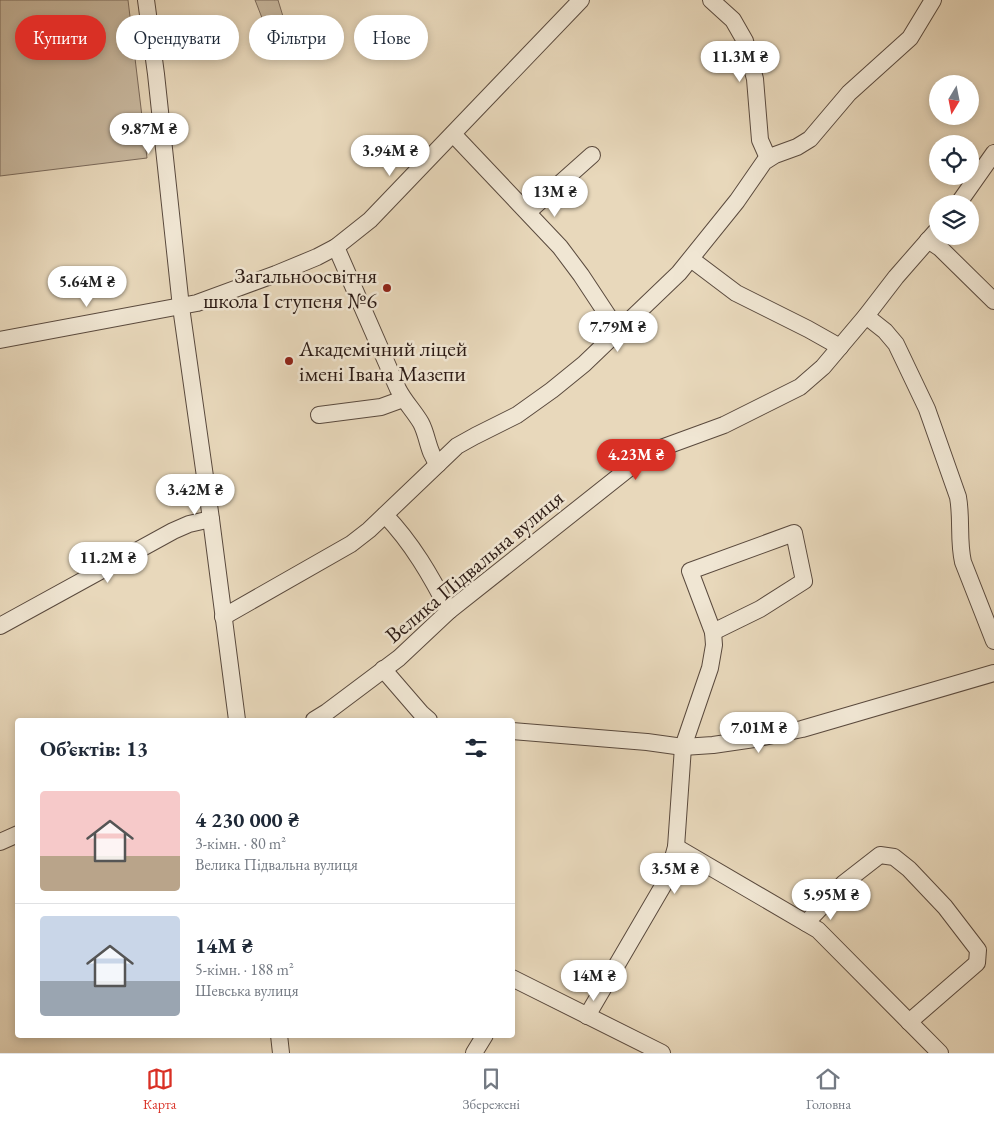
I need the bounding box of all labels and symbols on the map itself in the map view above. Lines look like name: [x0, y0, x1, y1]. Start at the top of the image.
pin: 11.3M ₴: [694, 41, 786, 83]
north arrow: [929, 75, 979, 125]
pin: 9.87M ₴: [103, 112, 195, 155]
pin: 3.94M ₴: [344, 134, 436, 177]
pin: 13M ₴: [520, 176, 590, 218]
place label: Загальноосвітня школа І ступеня №6: [203, 261, 377, 315]
pin: 5.64M ₴: [41, 266, 133, 308]
marker: Загальноосвітня школа І ступеня №6: [381, 282, 393, 294]
pin: 7.79M ₴: [572, 310, 664, 353]
place label: Академічний ліцей імені Івана Мазепи: [298, 334, 468, 388]
marker: Академічний ліцей імені Івана Мазепи: [283, 355, 295, 367]
pin: 4.23M ₴: [590, 438, 682, 481]
pin: 3.42M ₴: [149, 474, 241, 516]
street label: Велика Підвальна вулиця: [379, 483, 570, 649]
pin: 11.2M ₴: [62, 542, 154, 584]
pin: 7.01M ₴: [713, 712, 805, 754]
pin: 3.5M ₴: [634, 852, 716, 895]
pin: 5.95M ₴: [785, 878, 877, 921]
pin: 14M ₴: [559, 960, 629, 1002]

